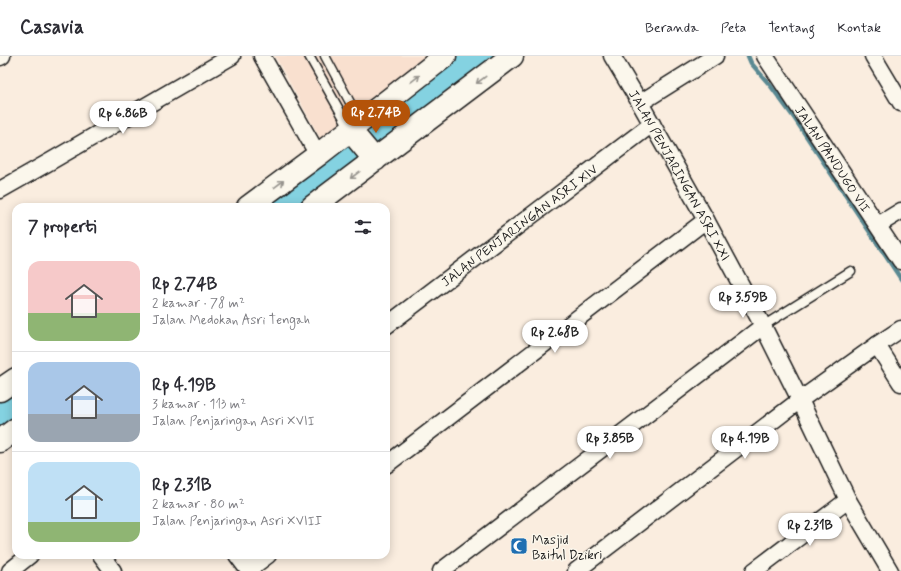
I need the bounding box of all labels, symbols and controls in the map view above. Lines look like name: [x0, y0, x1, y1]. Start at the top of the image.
text: Casavia: [20, 15, 84, 40]
text: Beranda: [645, 19, 699, 37]
text: Peta: [721, 19, 746, 37]
text: Tentang: [768, 19, 815, 37]
text: Kontak: [837, 19, 881, 37]
one-way arrow: [410, 75, 421, 83]
one-way arrow: [476, 75, 487, 84]
street label: JALAN PENJARINGAN ASRI XXI: [624, 87, 733, 264]
pin: Rp 2.74B: [335, 100, 417, 134]
pin: Rp 6.86B: [82, 101, 164, 135]
street label: JALAN PANDUGO VII: [790, 103, 873, 216]
text: Rp 2.74B: [351, 104, 401, 121]
text: Rp 6.86B: [99, 105, 147, 122]
street label: JALAN PENJARINGAN ASRI XIV: [438, 161, 602, 291]
one-way arrow: [350, 171, 361, 179]
one-way arrow: [273, 180, 284, 188]
text: 7 properti: [28, 216, 97, 238]
icon: filters: [352, 216, 374, 238]
text: Rp 2.74B: [152, 273, 217, 295]
icon: home: [60, 277, 108, 325]
pin: Rp 3.59B: [702, 285, 784, 319]
text: Rp 3.59B: [718, 289, 768, 306]
text: 2 kamar · 78 m²: [152, 295, 245, 312]
text: Jalan Medokan Asri Tengah: [152, 312, 310, 329]
pin: Rp 2.68B: [514, 320, 596, 354]
text: Rp 2.68B: [531, 324, 579, 341]
text: Rp 4.19B: [152, 374, 216, 396]
icon: home: [60, 378, 108, 426]
text: 3 kamar · 113 m²: [152, 396, 246, 413]
text: Jalan Penjaringan Asri XVII: [152, 413, 315, 430]
pin: Rp 3.85B: [569, 426, 651, 460]
pin: Rp 4.19B: [704, 426, 786, 460]
text: Rp 3.85B: [586, 430, 634, 447]
text: Rp 4.19B: [721, 430, 769, 447]
text: Rp 2.31B: [152, 474, 212, 496]
icon: home: [60, 478, 108, 526]
text: 2 kamar · 80 m²: [152, 496, 244, 513]
text: Jalan Penjaringan Asri XVIII: [152, 513, 322, 530]
pin: Rp 2.31B: [769, 513, 851, 547]
text: Rp 2.31B: [787, 517, 833, 534]
place label: Masjid Baitul Dzikri: [532, 532, 602, 564]
mosque icon: Masjid Baitul Dzikri: [509, 536, 529, 556]

